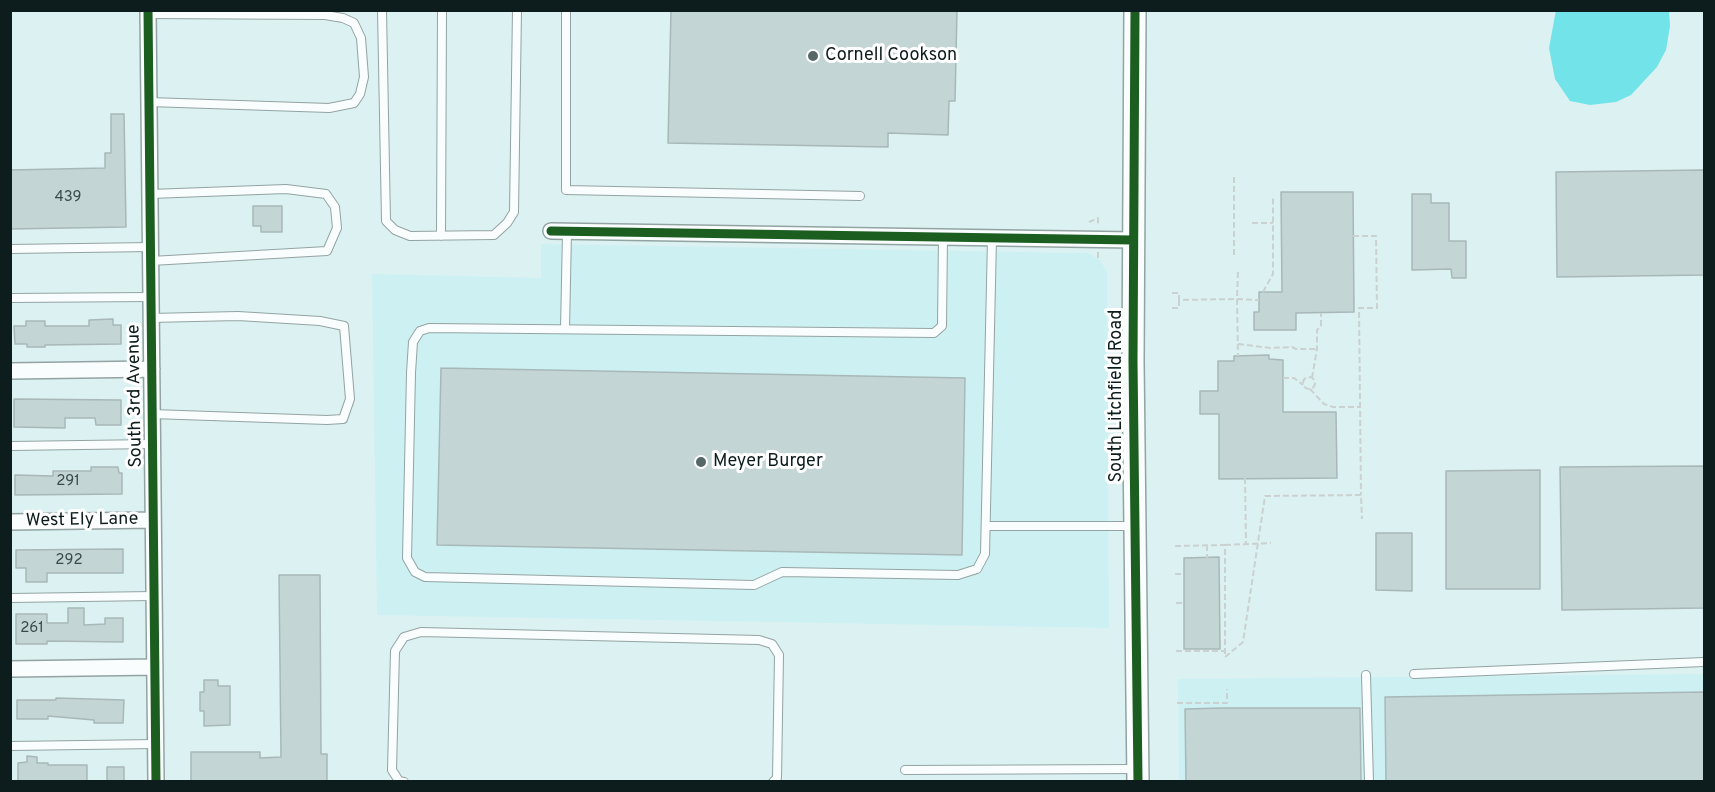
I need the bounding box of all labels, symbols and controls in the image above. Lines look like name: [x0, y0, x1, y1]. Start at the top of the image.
place label: Cornell Cookson: [825, 45, 957, 67]
marker: Cornell Cookson: [806, 49, 820, 63]
house number: 439: [55, 189, 81, 207]
street label: South Litchfield Road: [1106, 310, 1128, 482]
street label: South 3rd Avenue: [124, 324, 148, 468]
place label: Meyer Burger: [713, 451, 823, 473]
marker: Meyer Burger: [694, 455, 708, 469]
house number: 291: [56, 473, 80, 491]
street label: West Ely Lane: [25, 509, 139, 533]
house number: 292: [55, 552, 83, 570]
house number: 261: [20, 620, 44, 638]

